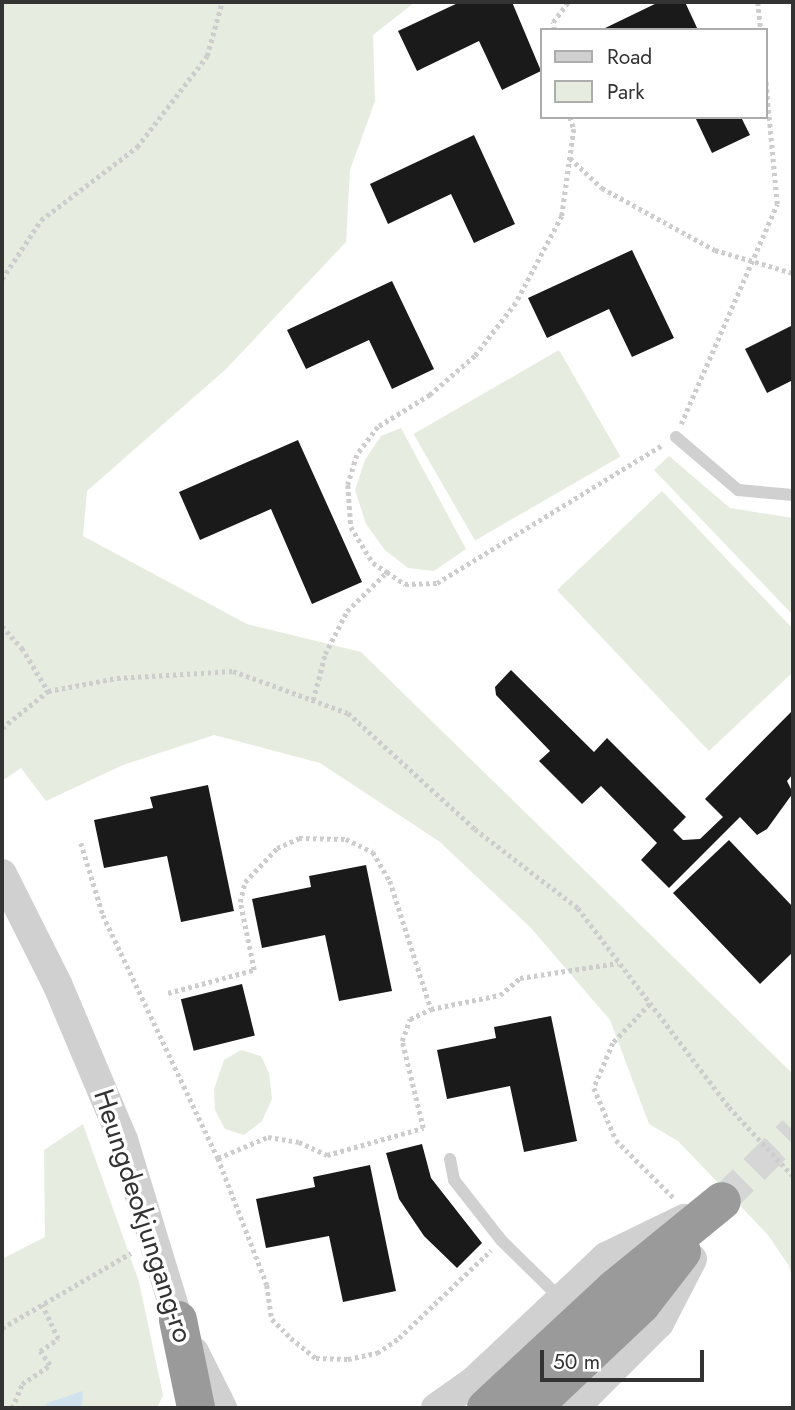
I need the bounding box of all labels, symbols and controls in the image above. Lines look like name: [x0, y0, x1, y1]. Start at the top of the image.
legend: [540, 28, 767, 119]
text: Road: [607, 42, 652, 72]
text: Park: [607, 77, 644, 107]
street label: Heungdeokjungang-ro: [86, 1085, 200, 1347]
scale bar: [543, 1336, 708, 1380]
text: 50 m: [553, 1347, 600, 1377]

